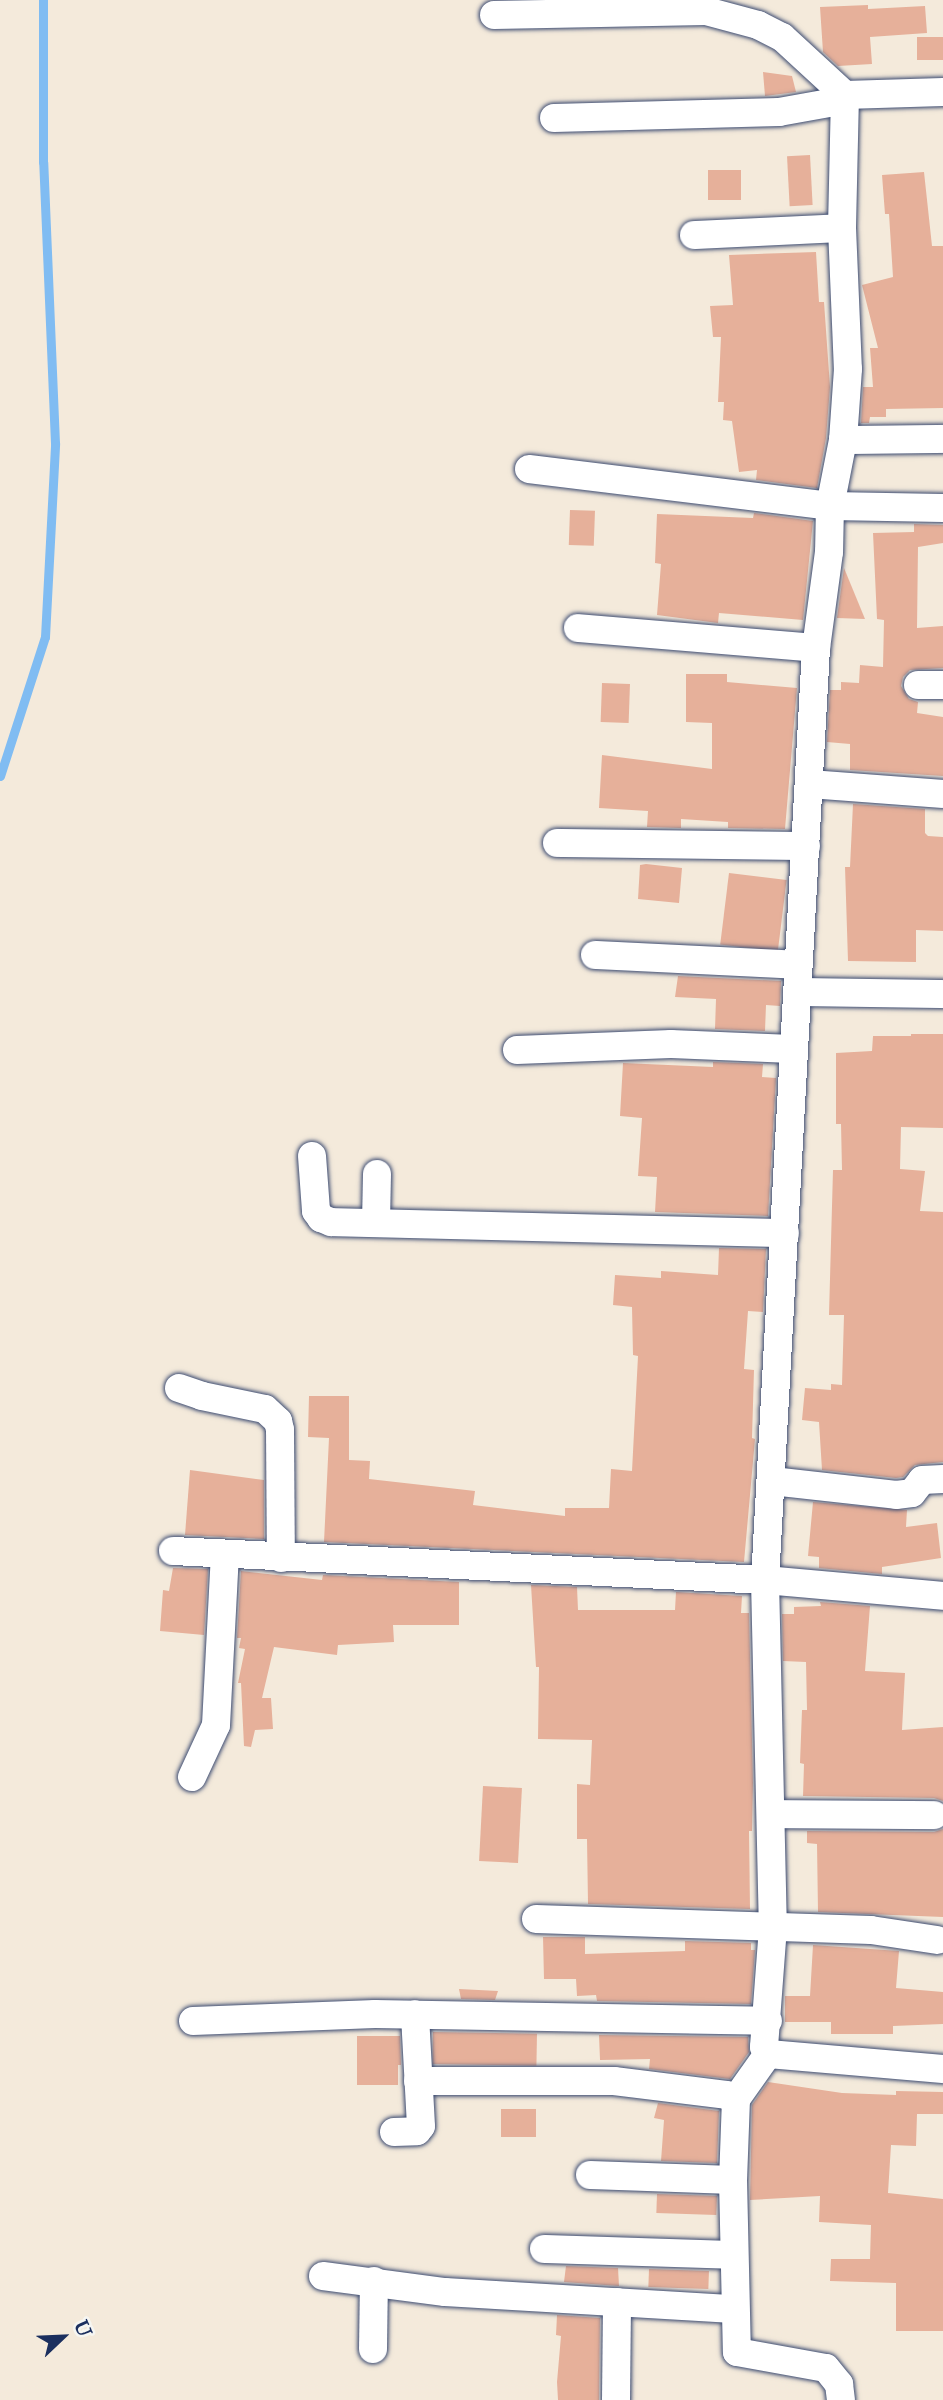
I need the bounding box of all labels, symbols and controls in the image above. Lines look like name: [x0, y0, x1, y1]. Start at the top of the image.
north arrow: [28, 2302, 98, 2372]
text: U: [68, 2317, 96, 2341]

